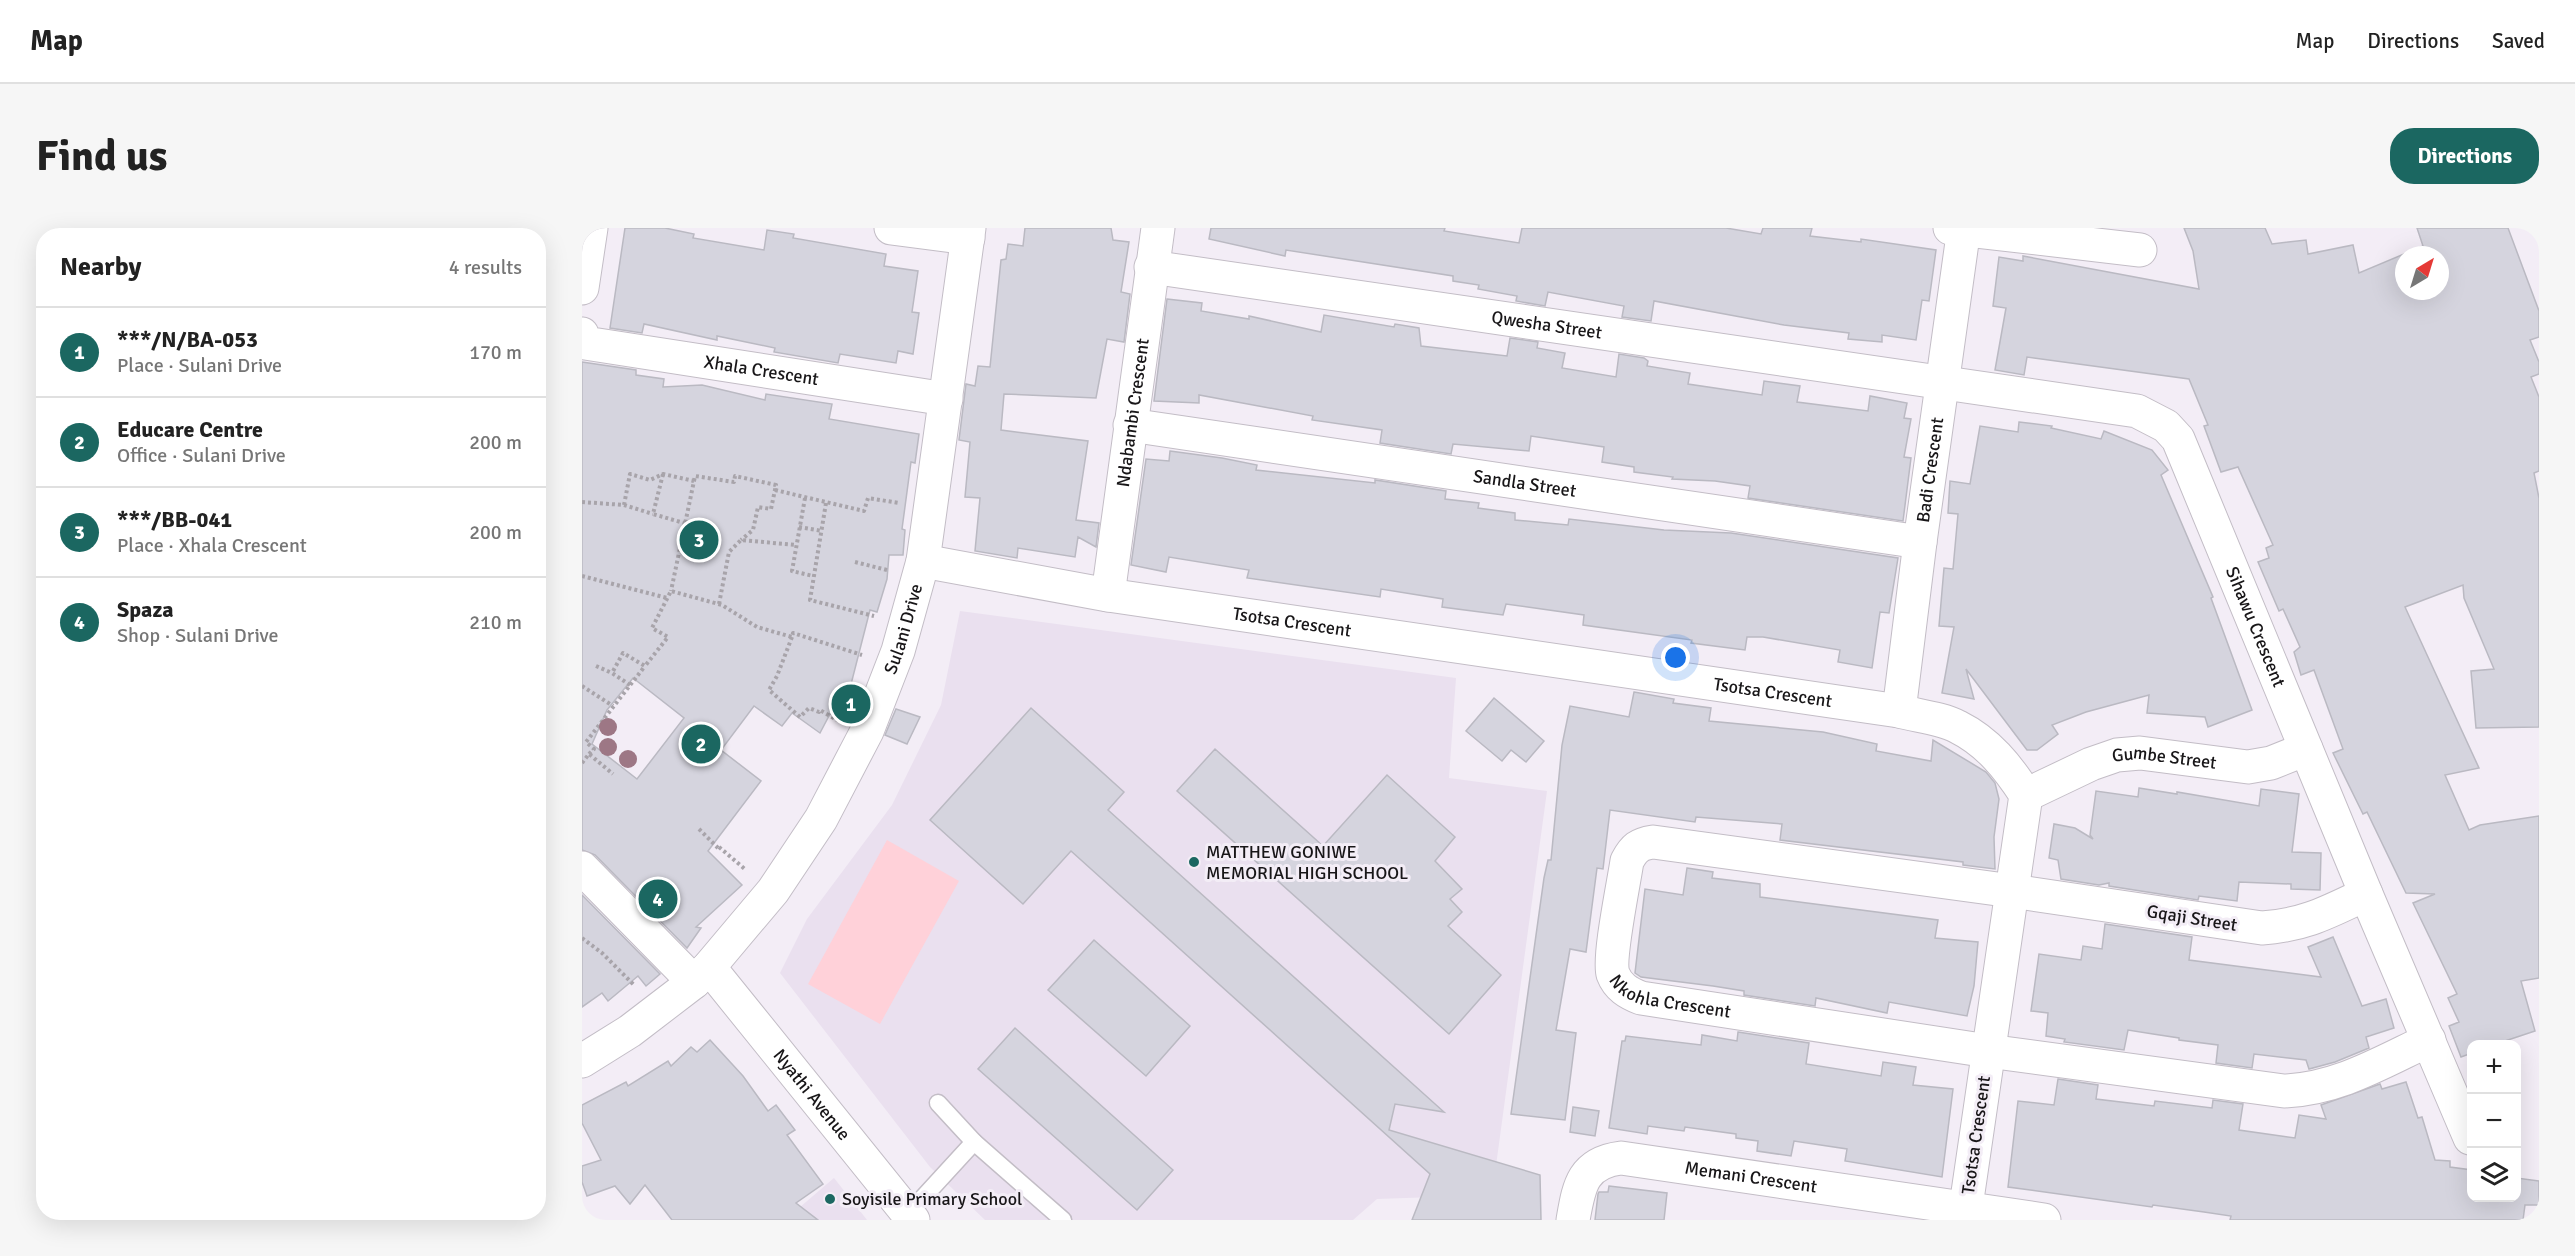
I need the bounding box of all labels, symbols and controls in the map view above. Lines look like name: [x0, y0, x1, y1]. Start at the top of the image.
text: Map: [30, 24, 83, 58]
text: Map: [2296, 28, 2334, 54]
text: Directions: [2367, 28, 2459, 54]
text: Saved: [2492, 28, 2545, 54]
button: Directions: [2390, 128, 2539, 184]
text: Find us: [36, 131, 167, 182]
north arrow: [2395, 246, 2449, 300]
text: Nearby: [60, 251, 141, 283]
text: 4 results: [449, 255, 522, 280]
street label: Qwesha Street: [1490, 306, 1603, 344]
text: ***/N/BA-053: [117, 326, 258, 353]
street label: Ndabambi Crescent: [1112, 337, 1154, 488]
text: 1: [74, 340, 85, 365]
text: 170 m: [469, 340, 522, 365]
street label: Xhala Crescent: [703, 351, 820, 390]
text: Place · Sulani Drive: [117, 353, 282, 378]
text: Educare Centre: [117, 416, 263, 443]
street label: Badi Crescent: [1912, 416, 1948, 524]
text: 2: [74, 430, 85, 455]
text: 200 m: [469, 430, 522, 455]
text: Office · Sulani Drive: [117, 443, 286, 468]
street label: Sandla Street: [1472, 465, 1578, 502]
text: ***/BB-041: [117, 506, 232, 533]
pin: 3: [680, 518, 718, 562]
text: 3: [74, 520, 85, 545]
text: 200 m: [469, 520, 522, 545]
text: Place · Xhala Crescent: [117, 533, 307, 558]
street label: Sihawu Crescent: [2221, 563, 2290, 690]
street label: Sulani Drive: [879, 581, 927, 677]
text: Spaza: [117, 596, 174, 623]
street label: Tsotsa Crescent: [1231, 602, 1353, 642]
text: 4: [74, 610, 85, 635]
text: 210 m: [469, 610, 522, 635]
text: Shop · Sulani Drive: [117, 623, 278, 648]
your location: [1661, 643, 1690, 672]
street label: Tsotsa Crescent: [1712, 673, 1834, 712]
pin: 1: [832, 682, 870, 726]
pin: 2: [682, 722, 720, 766]
street label: Gumbe Street: [2111, 741, 2218, 774]
place label: MATTHEW GONIWE MEMORIAL HIGH SCHOOL: [1206, 841, 1408, 884]
marker: MATTHEW GONIWE MEMORIAL HIGH SCHOOL: [1187, 855, 1201, 869]
pin: 4: [638, 876, 678, 922]
street label: Gqaji Street: [2145, 900, 2239, 936]
street label: Nkohla Crescent: [1604, 970, 1732, 1023]
map controls: [2467, 1040, 2521, 1202]
button: +: [2467, 1040, 2521, 1094]
street label: Nyathi Avenue: [769, 1045, 855, 1145]
street label: Tsotsa Crescent: [1957, 1074, 1995, 1196]
button: −: [2467, 1094, 2521, 1148]
button: layers: [2467, 1148, 2521, 1202]
street label: Memani Crescent: [1683, 1156, 1818, 1198]
place label: Soyisile Primary School: [842, 1188, 1022, 1210]
marker: Soyisile Primary School: [823, 1192, 837, 1206]

